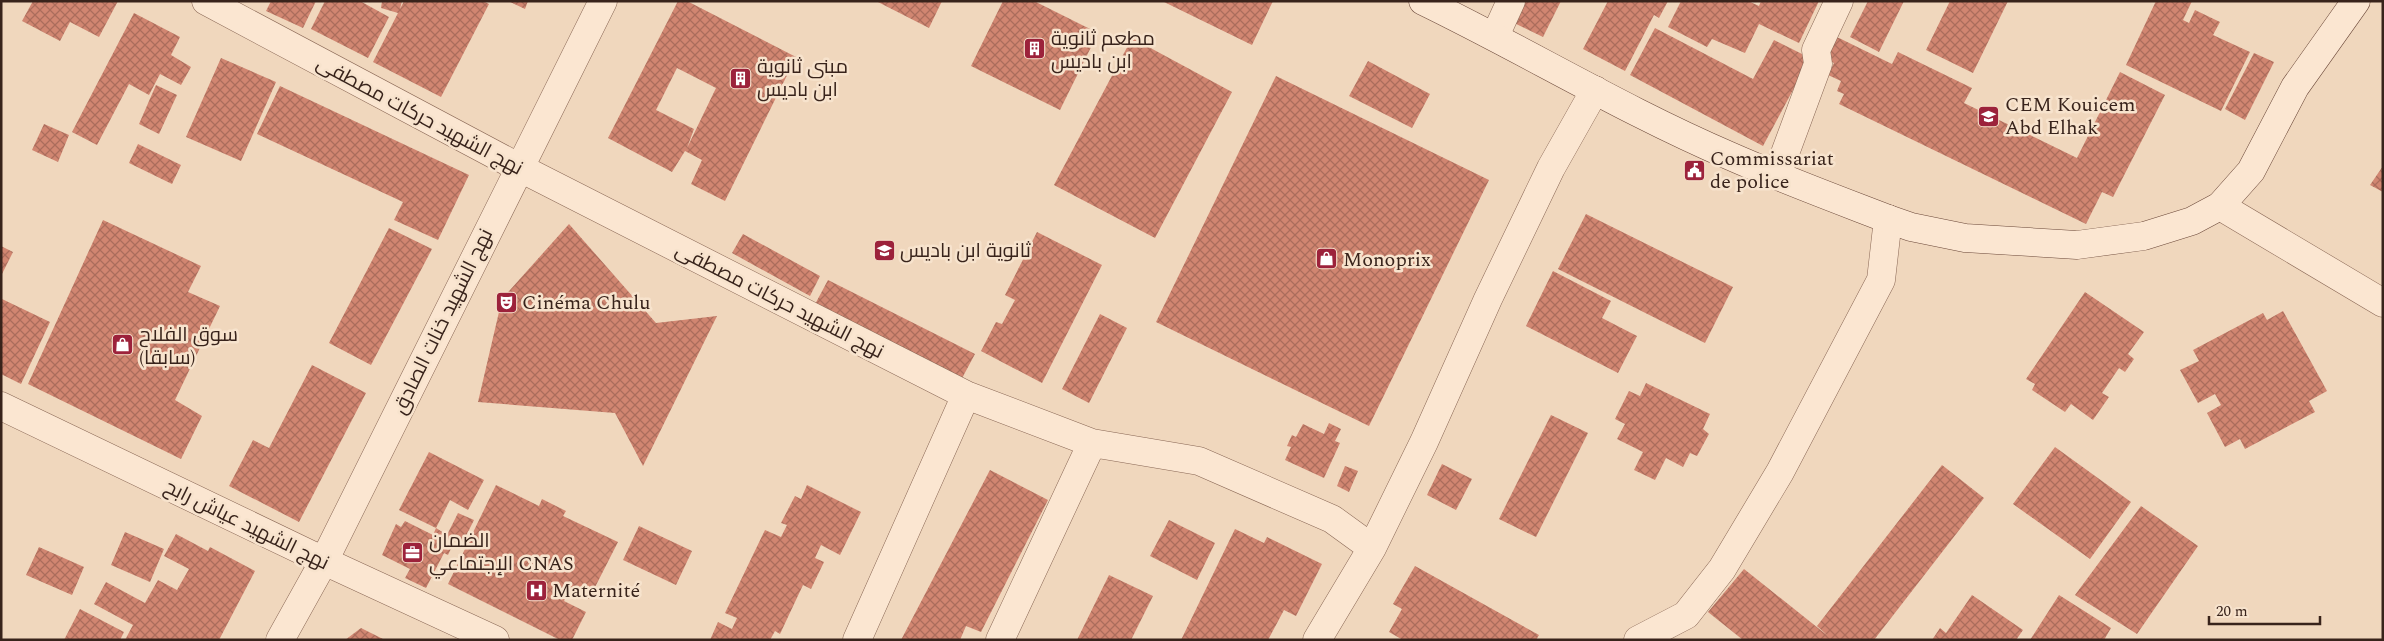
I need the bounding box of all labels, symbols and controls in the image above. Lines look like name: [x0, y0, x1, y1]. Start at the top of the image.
place label: مطعم ثانوية ابن باديس: [1051, 24, 1155, 77]
building icon: مطعم ثانوية ابن باديس: [1023, 37, 1047, 61]
street label: نهج الشهيد حركات مصطفى: [311, 49, 528, 183]
place label: مبنى ثانوية ابن باديس: [757, 52, 848, 105]
building icon: مبنى ثانوية ابن باديس: [729, 66, 753, 90]
place label: CEM Kouicem Abd Elhak: [2005, 90, 2135, 143]
school or university icon: CEM Kouicem Abd Elhak: [1977, 104, 2001, 128]
place label: Commissariat de police: [1710, 144, 1834, 197]
public building icon: Commissariat de police: [1682, 158, 1706, 182]
street label: نهج الشهيد خنات الصادق: [385, 223, 501, 419]
street label: نهج الشهيد حركات مصطفى: [670, 235, 889, 367]
place label: ثانوية ابن باديس: [900, 236, 1032, 266]
school or university icon: ثانوية ابن باديس: [872, 238, 896, 262]
place label: Monoprix: [1343, 245, 1431, 275]
shop icon: Monoprix: [1315, 247, 1339, 271]
place label: Cinéma Chulu: [522, 288, 650, 318]
theatre icon: Cinéma Chulu: [494, 290, 518, 314]
place label: سوق الفلاح (سابقا): [139, 320, 238, 373]
shop icon: سوق الفلاح (سابقا): [111, 333, 135, 357]
street label: نهج الشهيد عياش رابح: [159, 472, 334, 578]
place label: الضمان الإجتماعي CNAS: [429, 526, 574, 579]
office icon: الضمان الإجتماعي CNAS: [401, 540, 425, 564]
place label: Maternité: [552, 576, 641, 606]
hospital icon: Maternité: [524, 578, 548, 602]
scale bar: [2209, 594, 2320, 626]
text: 20 m: [2216, 600, 2248, 623]

